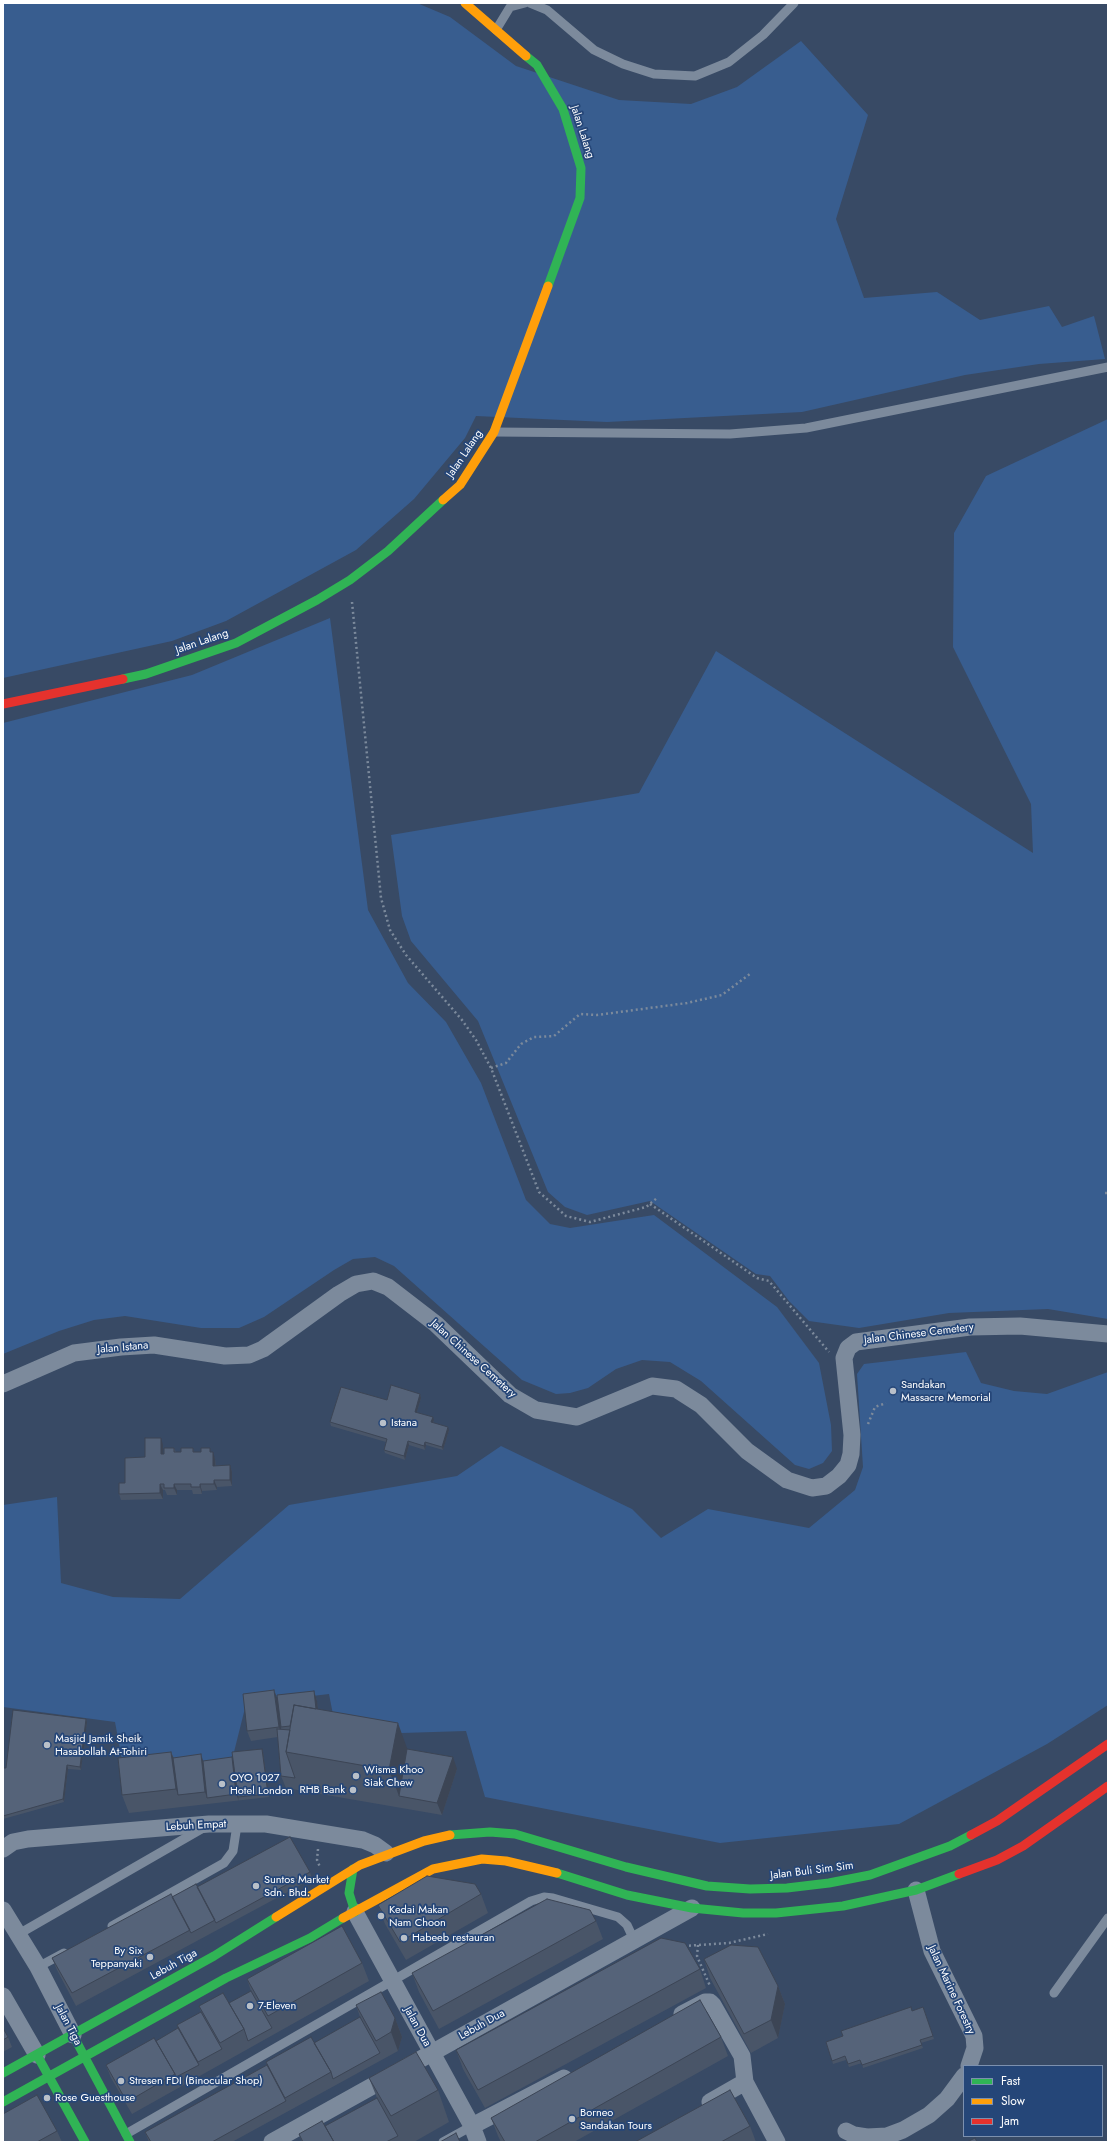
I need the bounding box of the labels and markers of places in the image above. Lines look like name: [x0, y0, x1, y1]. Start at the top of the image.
place label: Sandakan Massacre Memorial: [901, 1378, 991, 1404]
marker: Sandakan Massacre Memorial: [888, 1386, 898, 1396]
place label: Istana: [391, 1416, 417, 1430]
marker: Istana: [378, 1418, 388, 1428]
place label: Masjid Jamik Sheik Hasabollah At-Tohiri: [55, 1732, 147, 1758]
marker: Masjid Jamik Sheik Hasabollah At-Tohiri: [42, 1740, 52, 1750]
place label: Wisma Khoo Siak Chew: [364, 1763, 423, 1789]
place label: OYO 1027 Hotel London: [230, 1771, 293, 1797]
marker: Wisma Khoo Siak Chew: [351, 1771, 361, 1781]
marker: OYO 1027 Hotel London: [217, 1779, 227, 1789]
place label: RHB Bank: [299, 1783, 345, 1797]
marker: RHB Bank: [348, 1785, 358, 1795]
place label: Suntos Market Sdn. Bhd.: [264, 1873, 329, 1899]
marker: Suntos Market Sdn. Bhd.: [251, 1881, 261, 1891]
place label: Kedai Makan Nam Choon: [389, 1903, 448, 1929]
marker: Kedai Makan Nam Choon: [376, 1911, 386, 1921]
place label: Habeeb restauran: [412, 1931, 495, 1945]
marker: Habeeb restauran: [399, 1933, 409, 1943]
place label: By Six Teppanyaki: [91, 1944, 142, 1970]
marker: By Six Teppanyaki: [145, 1952, 155, 1962]
place label: 7-Eleven: [258, 1999, 296, 2013]
marker: 7-Eleven: [245, 2001, 255, 2011]
place label: Stresen FDI (Binocular Shop): [129, 2074, 263, 2088]
marker: Stresen FDI (Binocular Shop): [116, 2076, 126, 2086]
place label: Rose Guesthouse: [55, 2091, 135, 2105]
marker: Rose Guesthouse: [42, 2093, 52, 2103]
place label: Borneo Sandakan Tours: [580, 2106, 652, 2132]
marker: Borneo Sandakan Tours: [567, 2114, 577, 2124]

